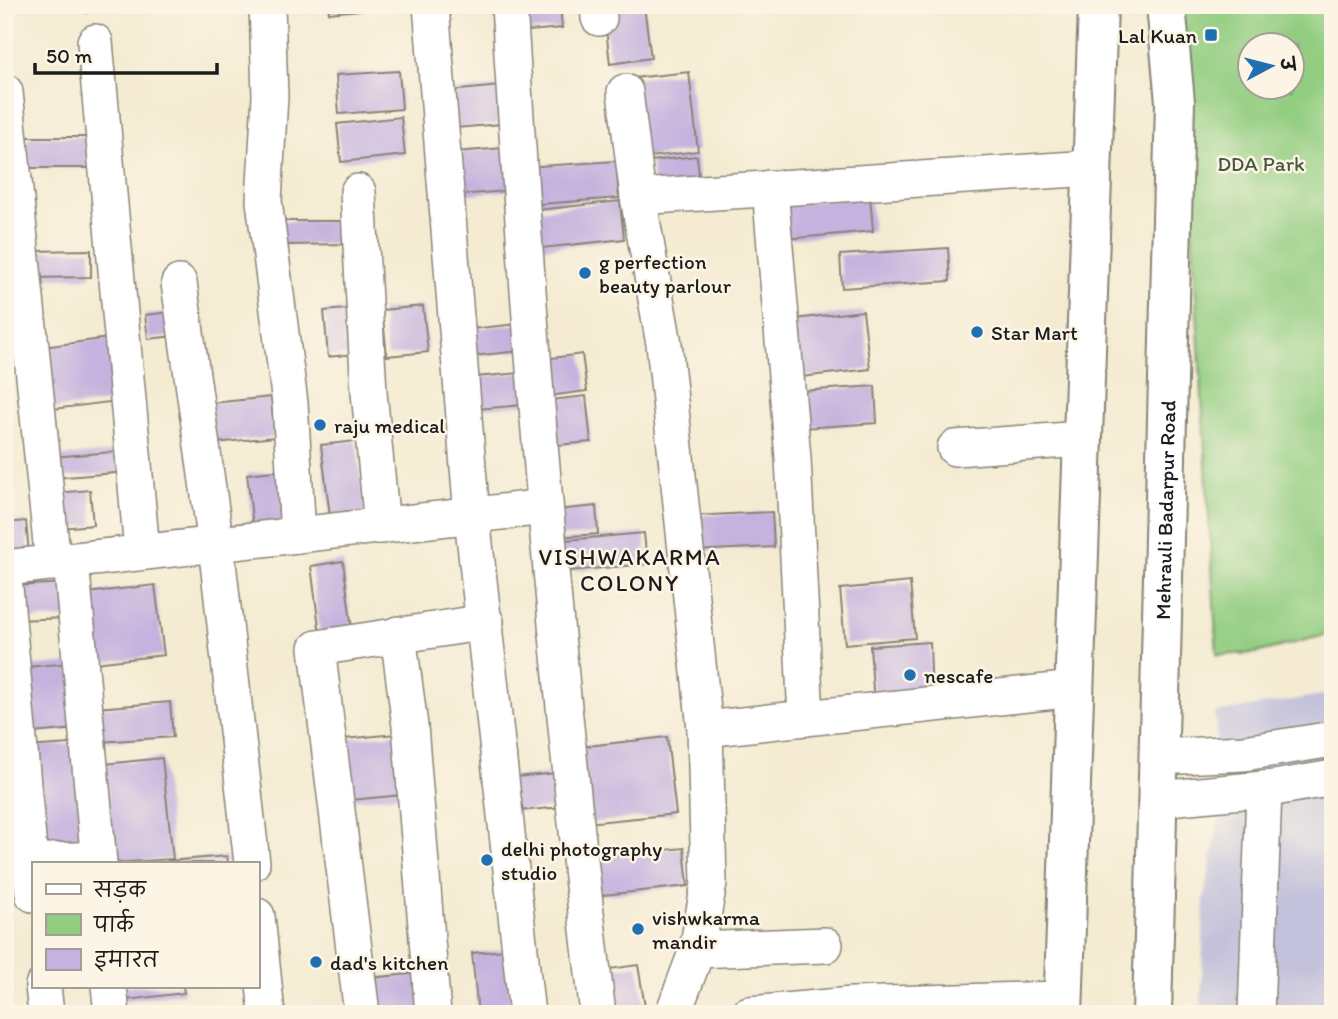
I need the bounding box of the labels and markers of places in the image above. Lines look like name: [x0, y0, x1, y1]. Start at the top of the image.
place label: Lal Kuan: [1118, 23, 1197, 48]
marker: Lal Kuan: [1203, 27, 1219, 43]
place label: g perfection beauty parlour: [599, 249, 732, 298]
marker: g perfection beauty parlour: [577, 265, 593, 281]
place label: Star Mart: [991, 320, 1078, 345]
marker: Star Mart: [969, 324, 985, 340]
place label: raju medical: [334, 413, 445, 438]
marker: raju medical: [312, 417, 328, 433]
place label: nescafe: [924, 663, 994, 688]
marker: nescafe: [902, 667, 918, 683]
place label: delhi photography studio: [501, 836, 662, 885]
marker: delhi photography studio: [479, 852, 495, 868]
place label: vishwkarma mandir: [652, 905, 760, 954]
marker: vishwkarma mandir: [630, 921, 646, 937]
place label: dad's kitchen: [330, 950, 448, 975]
marker: dad's kitchen: [308, 954, 324, 970]

